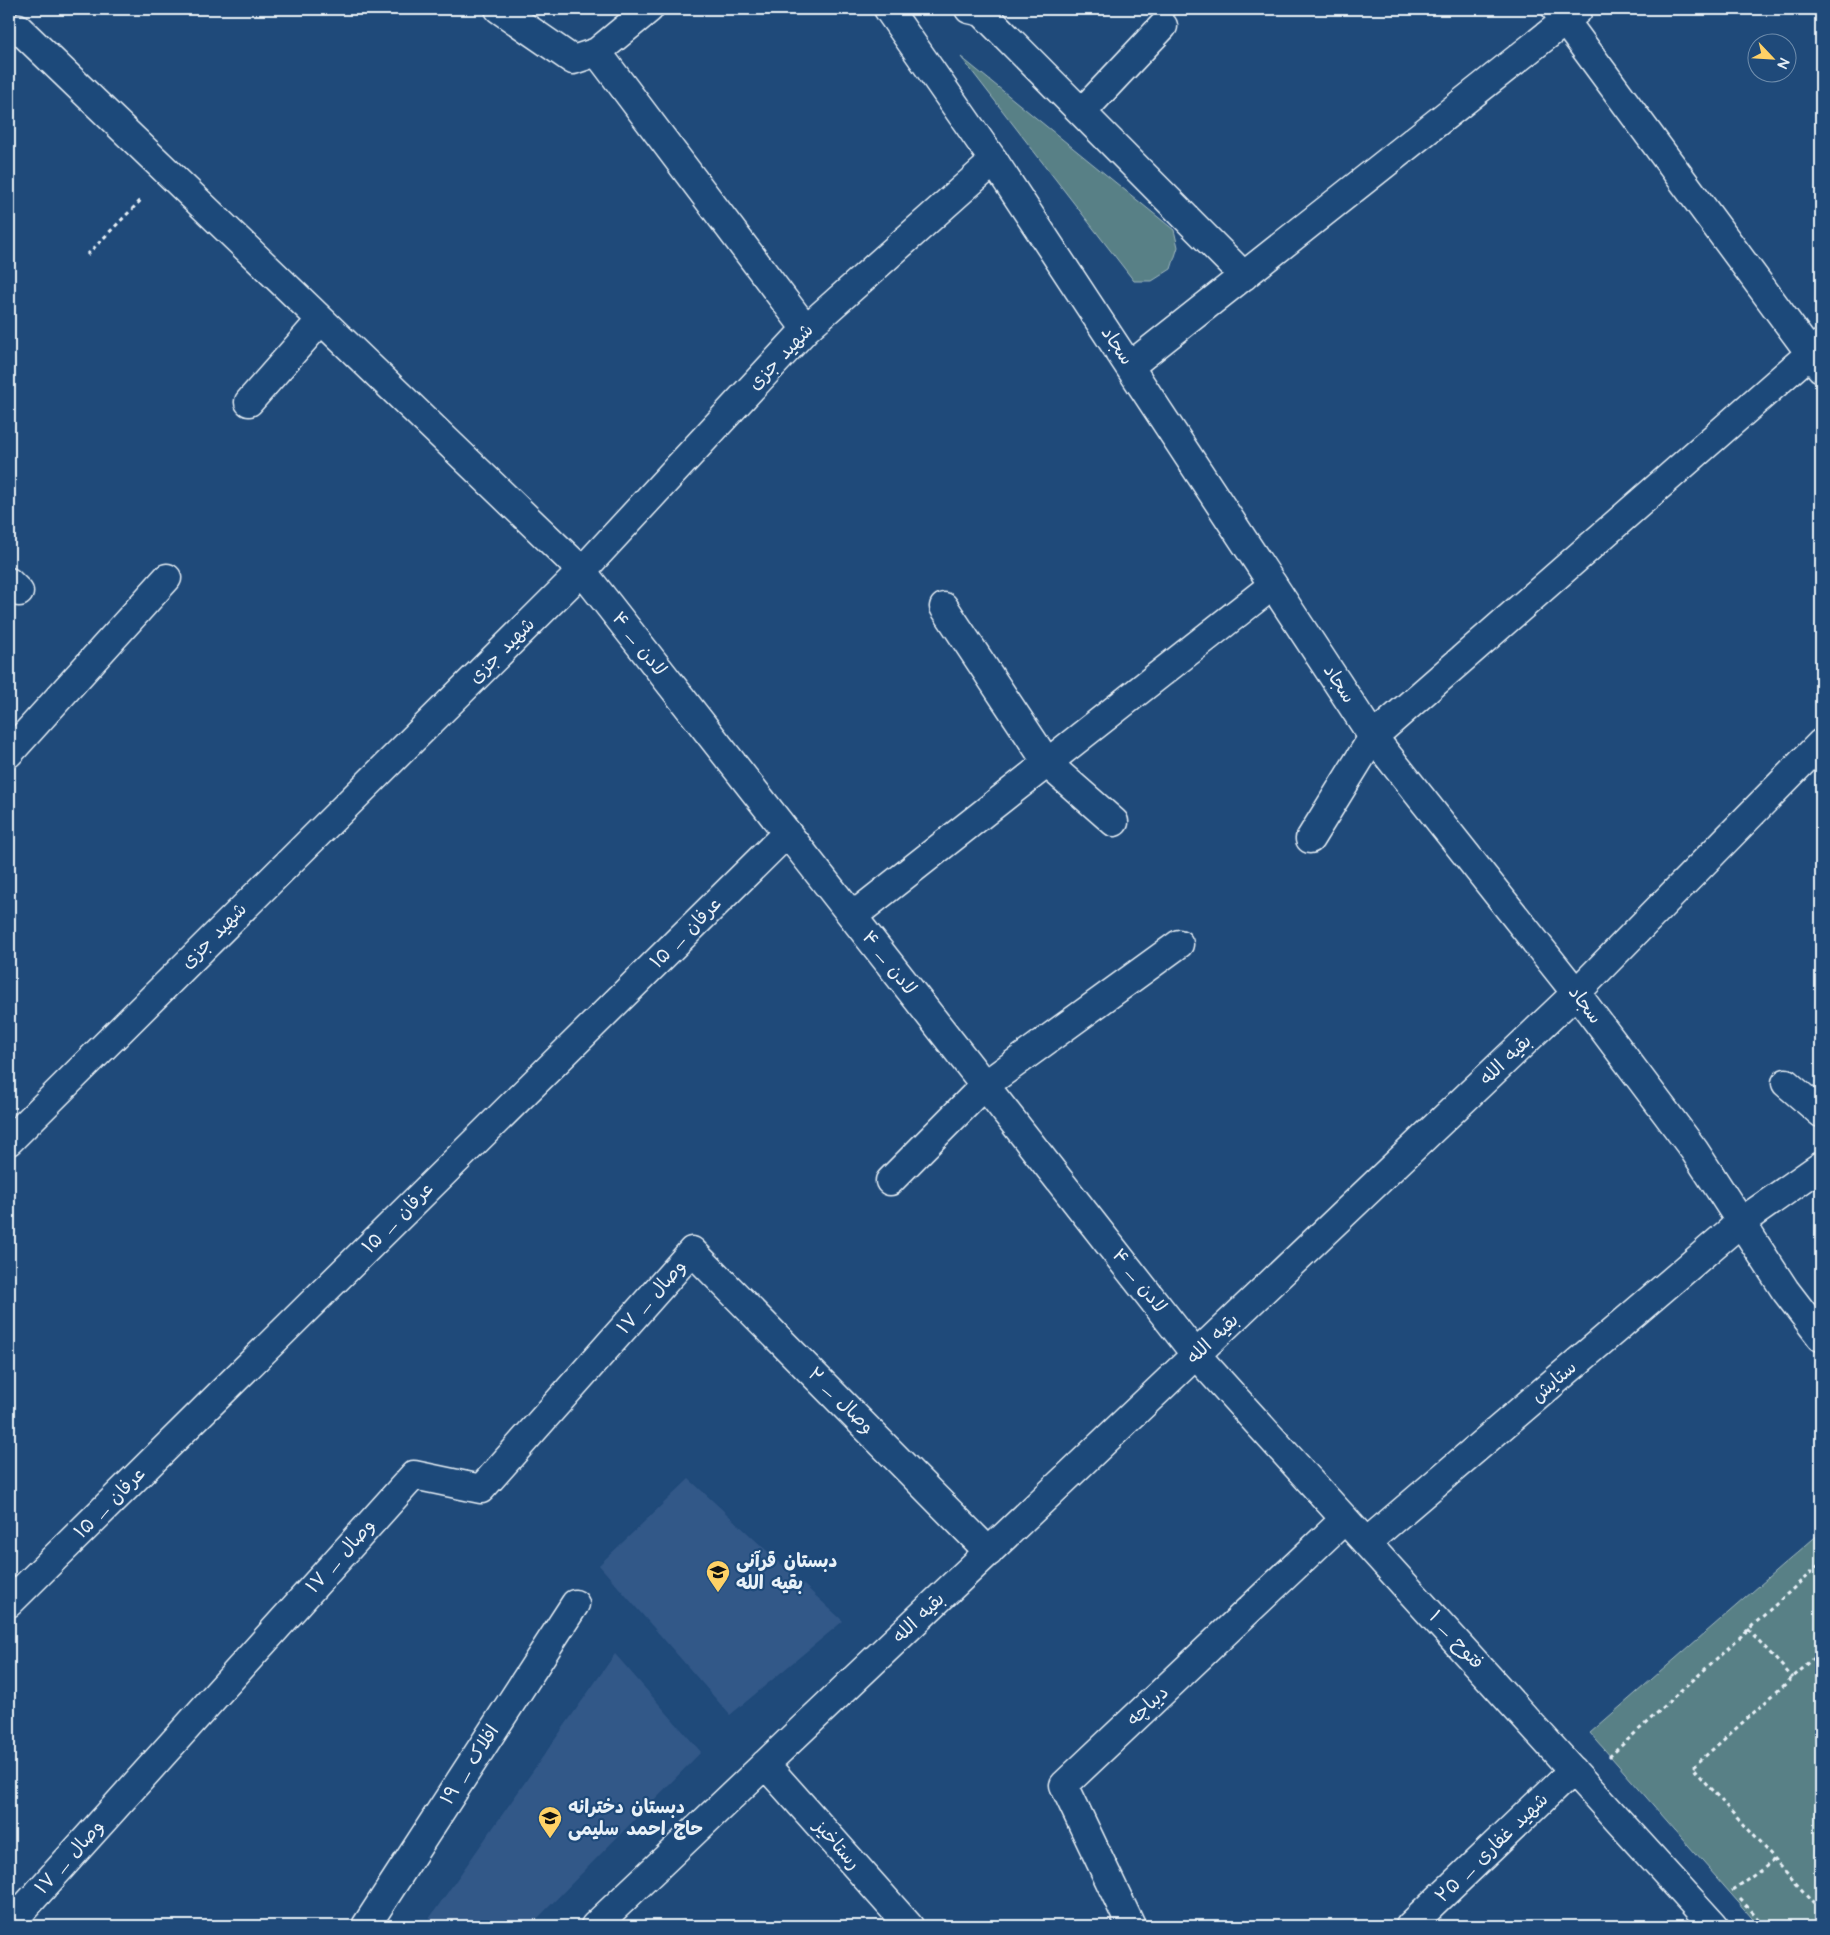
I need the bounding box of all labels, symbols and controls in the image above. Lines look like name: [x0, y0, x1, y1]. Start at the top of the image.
north arrow: [1748, 32, 1798, 82]
text: N: [1772, 55, 1794, 71]
street label: شهید جزی: [742, 317, 820, 397]
street label: سجاد: [1094, 321, 1140, 371]
street label: لادن _ ۴: [605, 606, 673, 682]
street label: شهید جزی: [463, 612, 541, 690]
street label: سجاد: [1316, 659, 1362, 709]
street label: عرفان _ ۱۵: [644, 891, 728, 975]
street label: شهید جزی: [175, 897, 253, 975]
street label: لادن _ ۴: [855, 925, 923, 1001]
street label: سجاد: [1562, 980, 1608, 1030]
street label: بقیه الله: [1474, 1028, 1538, 1092]
street label: عرفان _ ۱۵: [356, 1176, 440, 1260]
street label: لادن _ ۴: [1105, 1243, 1173, 1319]
street label: وصال _ ۱۷: [611, 1253, 693, 1341]
street label: بقیه الله: [1181, 1307, 1245, 1371]
street label: ستایش: [1525, 1354, 1583, 1410]
street label: وصال _ ۲: [801, 1361, 881, 1441]
street label: عرفان _ ۱۵: [68, 1461, 152, 1545]
street label: وصال _ ۱۷: [300, 1512, 382, 1600]
place label: دبستان قرآنی بقیه الله: [736, 1548, 837, 1597]
school or university icon: دبستان قرآنی بقیه الله: [705, 1559, 731, 1593]
street label: بقیه الله: [887, 1586, 951, 1650]
street label: فتوح _ ۱: [1422, 1605, 1490, 1675]
street label: دیباچه: [1121, 1680, 1175, 1732]
street label: افلاک _ ۱۹: [434, 1720, 506, 1810]
street label: شهید غفاری _ ۲۵: [1429, 1787, 1555, 1909]
place label: دبستان دخترانه حاج احمد سلیمی: [568, 1794, 703, 1843]
school or university icon: دبستان دخترانه حاج احمد سلیمی: [537, 1805, 563, 1839]
street label: رستاخیز: [806, 1812, 867, 1876]
street label: وصال _ ۱۷: [29, 1813, 111, 1901]

